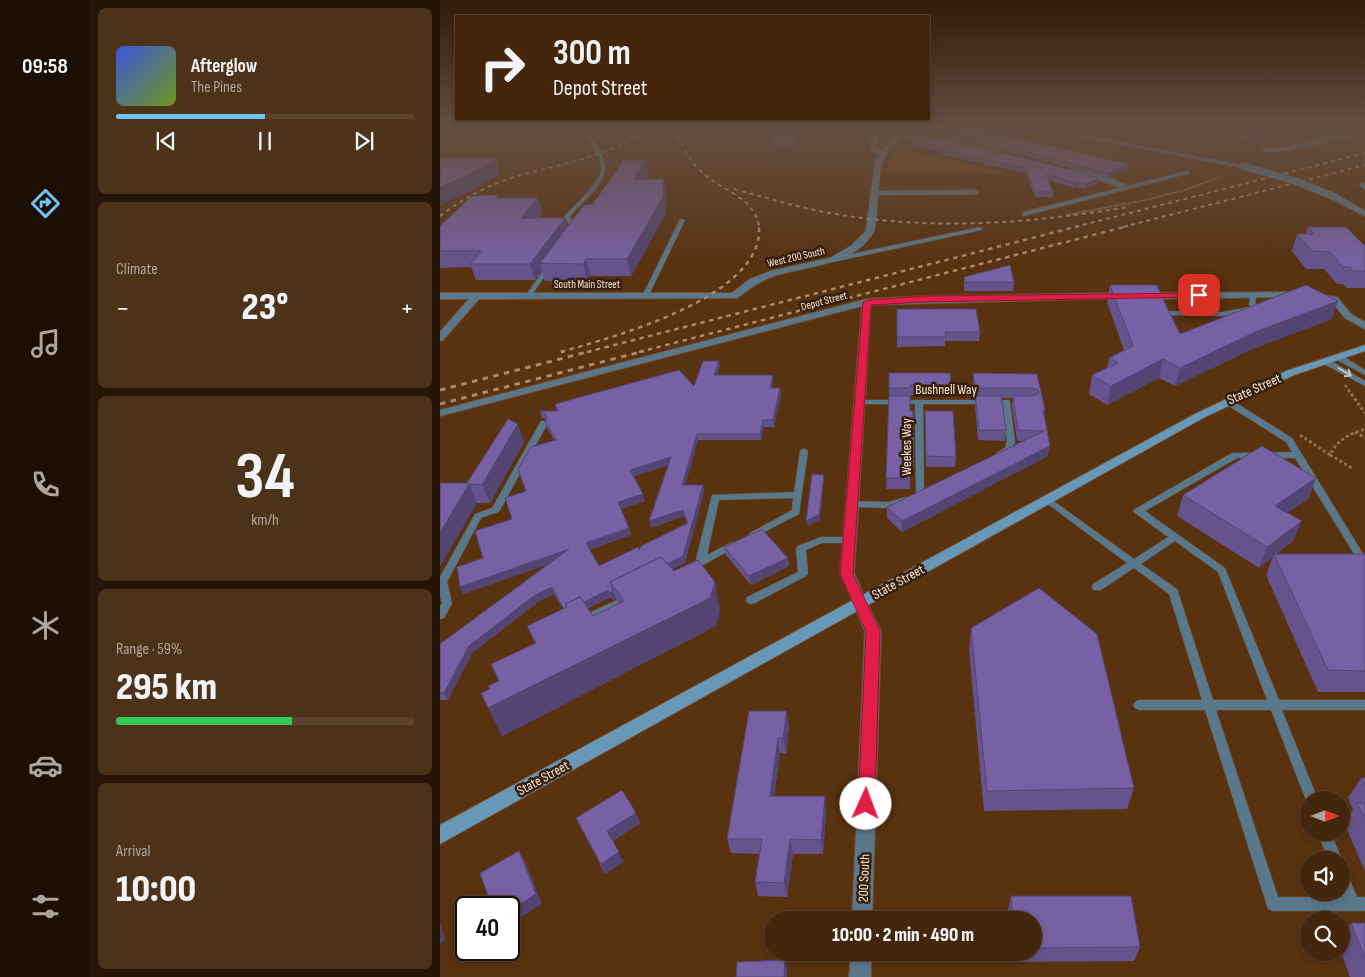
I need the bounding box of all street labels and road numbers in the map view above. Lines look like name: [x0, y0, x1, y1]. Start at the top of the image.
street label: West 200 South: [766, 244, 826, 270]
street label: South Main Street: [554, 278, 621, 291]
street label: Depot Street: [799, 288, 849, 313]
street label: State Street: [1224, 370, 1284, 408]
street label: Bushnell Way: [915, 381, 977, 398]
street label: Weekes Way: [898, 418, 915, 476]
street label: State Street: [869, 561, 927, 603]
street label: State Street: [514, 757, 572, 799]
street label: 200 South: [855, 854, 873, 902]

